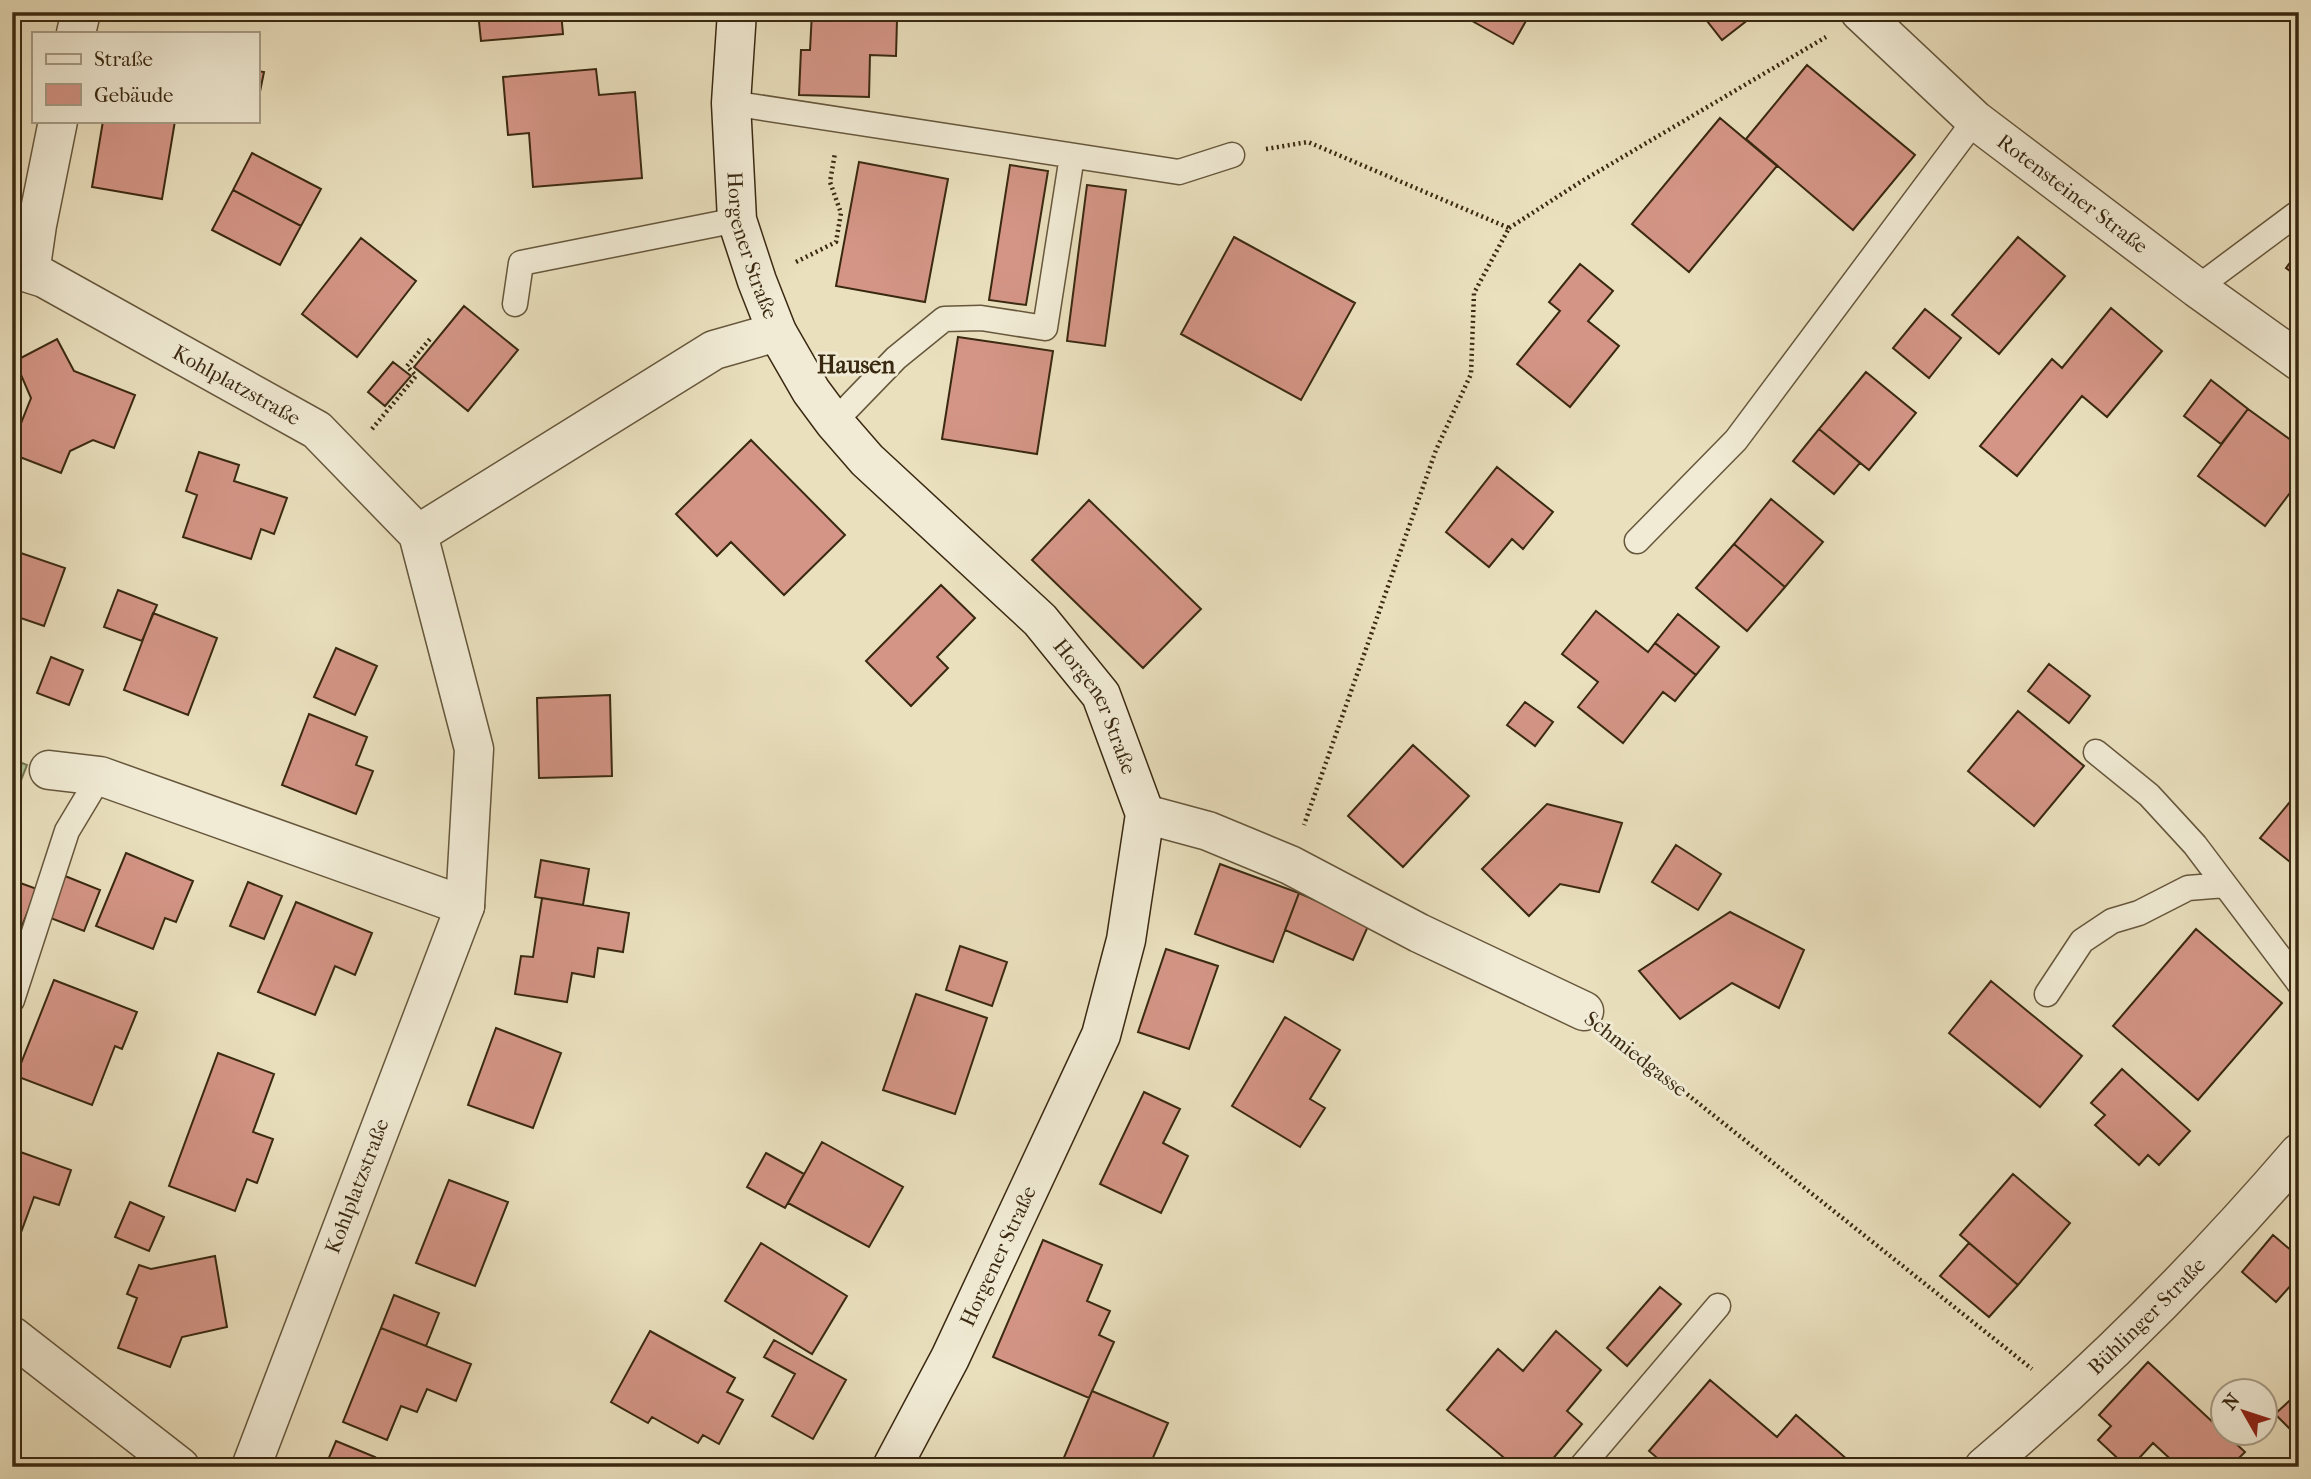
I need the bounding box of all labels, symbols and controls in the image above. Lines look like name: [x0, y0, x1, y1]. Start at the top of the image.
legend: [32, 32, 259, 122]
text: Straße: [94, 47, 153, 71]
text: Gebäude: [94, 83, 174, 107]
street label: Rotensteiner Straße: [1993, 129, 2152, 258]
street label: Horgener Straße: [723, 171, 783, 322]
street label: Kohlplatzstraße: [169, 340, 305, 430]
district label: Hausen: [817, 351, 896, 379]
street label: Horgener Straße: [1048, 634, 1141, 777]
street label: Schmiedgasse: [1580, 1006, 1692, 1102]
street label: Kohlplatzstraße: [320, 1115, 394, 1257]
street label: Horgener Straße: [955, 1182, 1041, 1330]
street label: Bühlinger Straße: [2083, 1253, 2210, 1380]
north arrow: [2210, 1378, 2280, 1448]
text: N: [2218, 1389, 2245, 1414]

